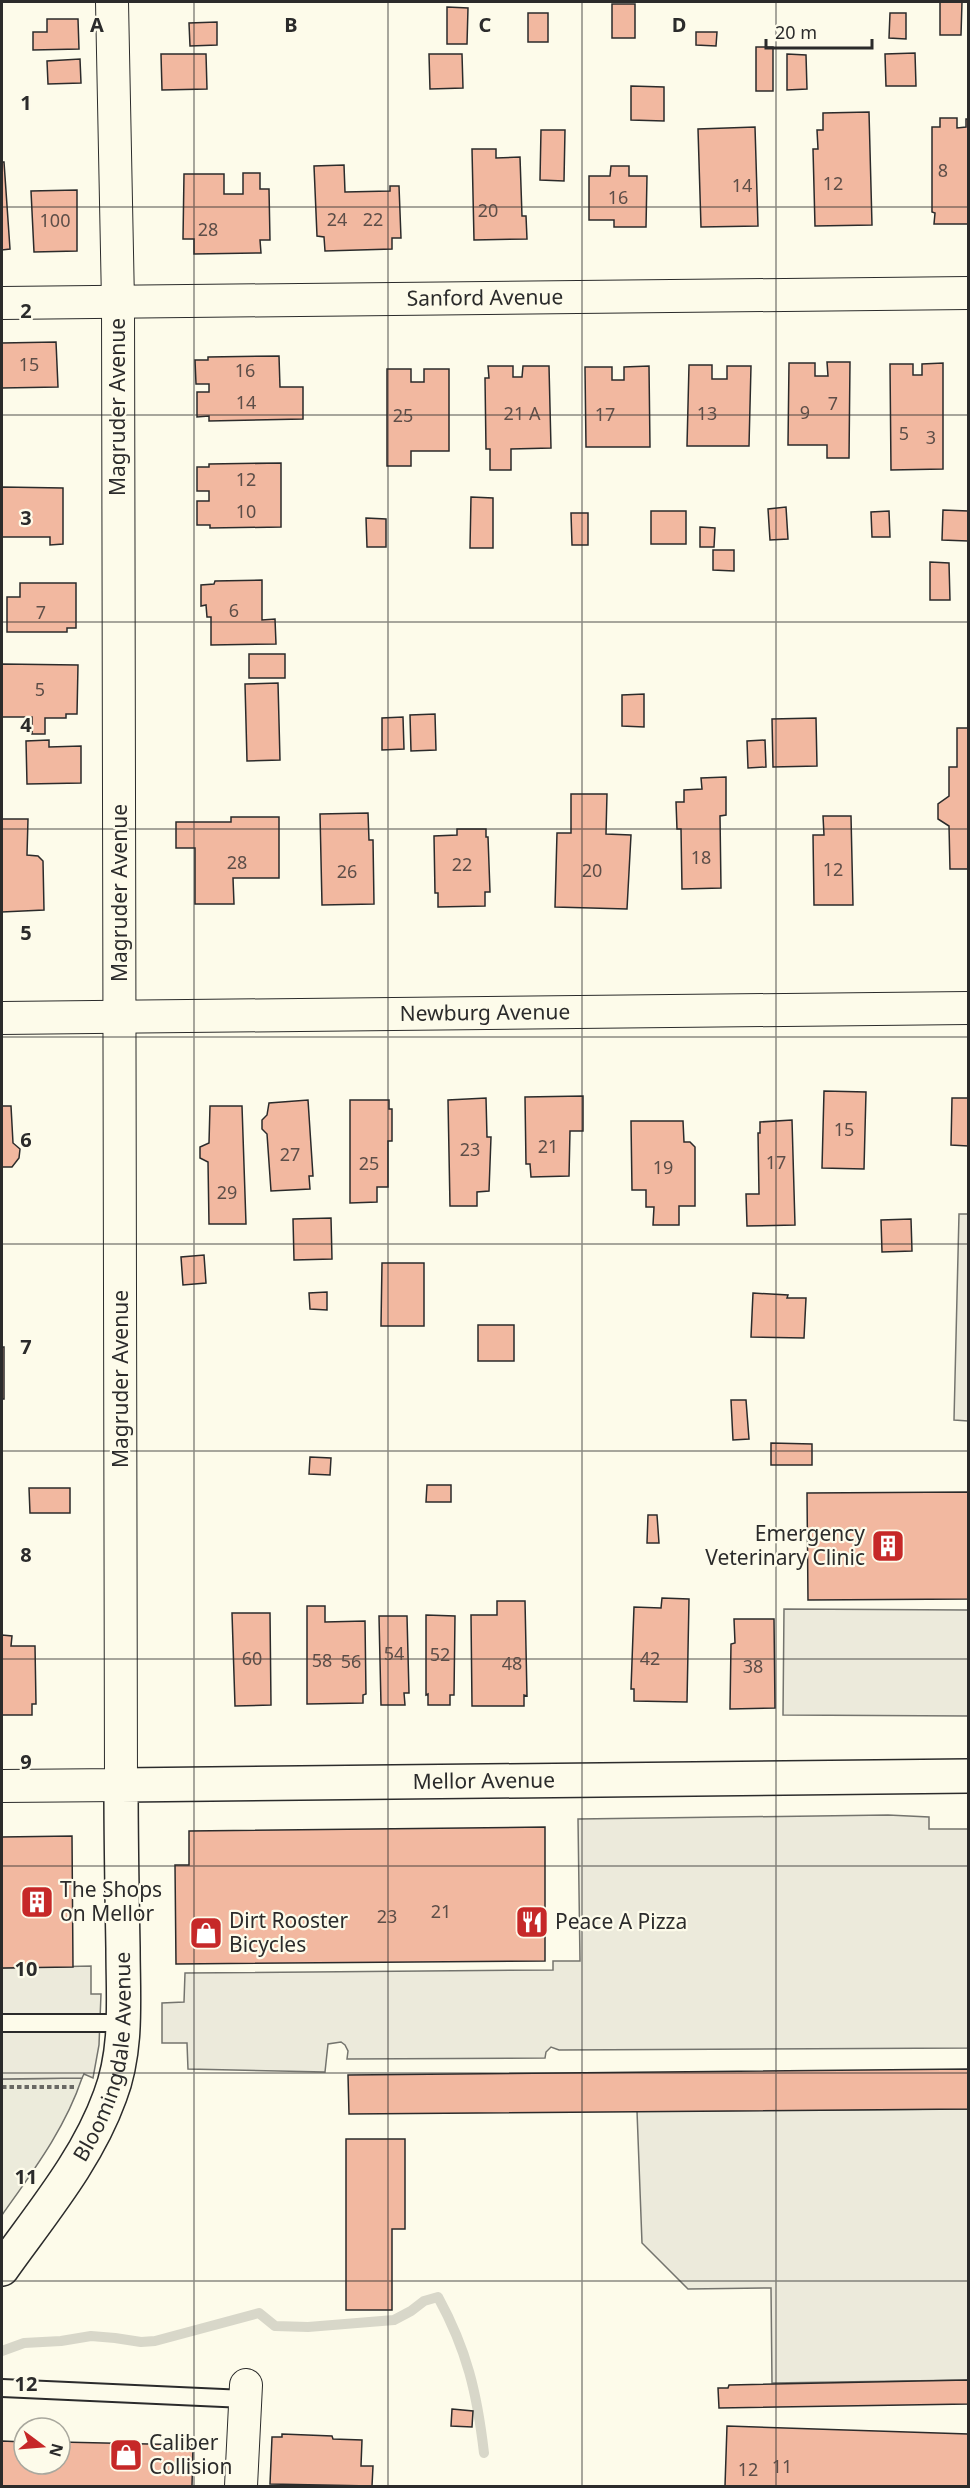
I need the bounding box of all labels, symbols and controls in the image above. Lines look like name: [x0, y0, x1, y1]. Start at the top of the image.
text: A: [90, 11, 104, 38]
text: B: [284, 11, 298, 38]
text: C: [479, 11, 492, 38]
text: D: [672, 11, 686, 38]
scale bar: [766, 12, 872, 50]
text: 20 m: [775, 20, 817, 44]
text: 1: [20, 89, 32, 116]
house number: 8: [938, 158, 948, 182]
house number: 12: [823, 171, 843, 195]
house number: 14: [732, 173, 752, 197]
house number: 16: [608, 185, 628, 209]
house number: 20: [478, 198, 498, 222]
house number: 24: [327, 207, 347, 231]
house number: 22: [363, 207, 383, 231]
house number: 100: [40, 208, 70, 232]
house number: 28: [198, 217, 218, 241]
street label: Sanford Avenue: [406, 282, 563, 312]
text: 2: [20, 297, 32, 324]
street label: Magruder Avenue: [103, 318, 131, 496]
house number: 15: [19, 352, 39, 376]
house number: 16: [235, 358, 255, 382]
house number: 14: [236, 390, 256, 414]
house number: 7: [828, 391, 838, 415]
house number: 9: [800, 400, 810, 424]
house number: 21 A: [504, 401, 541, 425]
house number: 13: [697, 401, 717, 425]
house number: 17: [595, 402, 615, 426]
house number: 25: [393, 403, 413, 427]
house number: 5: [899, 421, 909, 445]
house number: 3: [926, 425, 936, 449]
house number: 12: [236, 467, 256, 491]
house number: 10: [236, 499, 256, 523]
text: 3: [20, 504, 32, 531]
house number: 6: [229, 598, 239, 622]
house number: 7: [36, 600, 46, 624]
house number: 5: [35, 677, 45, 701]
text: 4: [20, 711, 32, 738]
street label: Magruder Avenue: [105, 804, 133, 982]
house number: 18: [691, 845, 711, 869]
house number: 28: [227, 850, 247, 874]
house number: 22: [452, 852, 472, 876]
house number: 12: [823, 857, 843, 881]
house number: 20: [582, 858, 602, 882]
house number: 26: [337, 859, 357, 883]
text: 5: [20, 919, 32, 946]
street label: Newburg Avenue: [400, 997, 570, 1027]
house number: 15: [834, 1117, 854, 1141]
text: 6: [20, 1126, 32, 1153]
house number: 21: [538, 1134, 558, 1158]
house number: 23: [460, 1137, 480, 1161]
house number: 27: [280, 1142, 300, 1166]
house number: 17: [766, 1150, 786, 1174]
house number: 25: [359, 1151, 379, 1175]
house number: 19: [653, 1155, 673, 1179]
house number: 29: [217, 1180, 237, 1204]
street label: Magruder Avenue: [106, 1290, 134, 1468]
text: 7: [20, 1333, 32, 1360]
place label: Emergency Veterinary Clinic: [705, 1519, 865, 1571]
building icon: Emergency Veterinary Clinic: [870, 1528, 906, 1564]
text: 8: [20, 1541, 32, 1568]
house number: 54: [384, 1641, 404, 1665]
house number: 52: [430, 1642, 450, 1666]
house number: 60: [242, 1646, 262, 1670]
house number: 42: [640, 1646, 660, 1670]
house number: 58: [312, 1648, 332, 1672]
house number: 56: [341, 1649, 361, 1673]
house number: 48: [502, 1651, 522, 1675]
house number: 38: [743, 1654, 763, 1678]
text: 9: [20, 1748, 32, 1775]
street label: Mellor Avenue: [412, 1765, 555, 1795]
place label: The Shops on Mellor: [60, 1875, 162, 1927]
building icon: The Shops on Mellor: [19, 1884, 55, 1920]
house number: 21: [431, 1899, 451, 1923]
house number: 23: [377, 1904, 397, 1928]
restaurant icon: Peace A Pizza: [514, 1904, 550, 1940]
place label: Dirt Rooster Bicycles: [229, 1906, 348, 1958]
place label: Peace A Pizza: [555, 1907, 687, 1935]
shop icon: Dirt Rooster Bicycles: [188, 1915, 224, 1951]
street label: Bloomingdale Avenue: [66, 1952, 137, 2166]
text: 10: [15, 1955, 37, 1982]
text: 11: [15, 2163, 37, 2190]
text: 12: [15, 2370, 37, 2397]
north arrow: [12, 2416, 72, 2476]
place label: Caliber Collision: [149, 2428, 232, 2480]
shop icon: Caliber Collision: [108, 2437, 144, 2473]
text: N: [44, 2441, 69, 2459]
house number: 11: [772, 2454, 792, 2478]
house number: 12: [738, 2457, 758, 2481]

